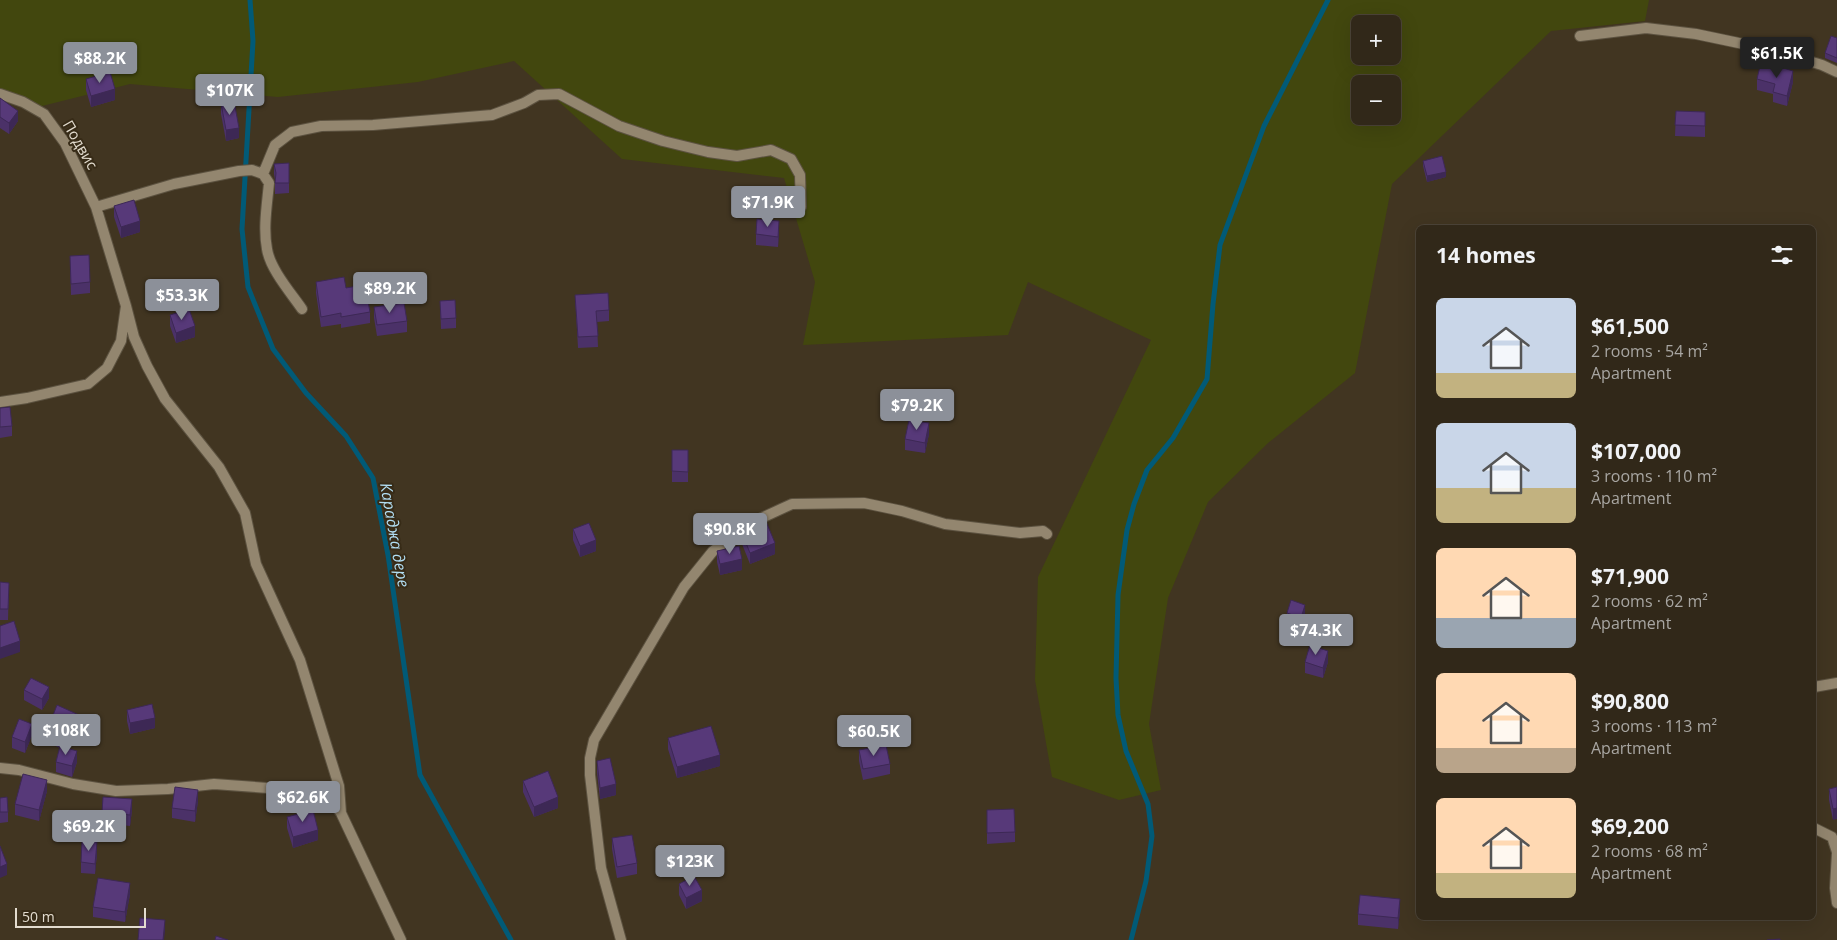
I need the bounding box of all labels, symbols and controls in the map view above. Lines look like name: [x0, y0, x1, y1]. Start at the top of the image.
map controls: [1351, 15, 1401, 125]
button: +: [1351, 15, 1401, 65]
pin: $61.5K: [1736, 36, 1818, 79]
pin: $88.2K: [59, 42, 141, 84]
text: $61.5K: [1751, 42, 1803, 64]
text: $88.2K: [74, 47, 126, 69]
pin: $107K: [195, 74, 265, 116]
button: −: [1351, 75, 1401, 125]
text: $107K: [206, 79, 254, 101]
street label: Подвис: [59, 116, 103, 173]
pin: $71.9K: [727, 186, 809, 228]
text: $71.9K: [742, 191, 794, 213]
text: 14 homes: [1436, 241, 1536, 269]
icon: filters: [1768, 241, 1796, 269]
pin: $89.2K: [349, 272, 431, 314]
text: $89.2K: [364, 277, 416, 299]
pin: $53.3K: [141, 278, 223, 321]
text: $53.3K: [156, 284, 208, 306]
text: $61,500: [1591, 312, 1669, 340]
icon: home: [1476, 318, 1536, 378]
text: 2 rooms · 54 m²: [1591, 340, 1708, 362]
text: Apartment: [1591, 362, 1671, 384]
pin: $79.2K: [876, 388, 958, 431]
text: $79.2K: [891, 394, 943, 416]
text: $107,000: [1591, 437, 1681, 465]
icon: home: [1476, 443, 1536, 503]
text: 3 rooms · 110 m²: [1591, 465, 1717, 487]
water label: Караджа дере: [375, 481, 415, 589]
text: Apartment: [1591, 487, 1671, 509]
pin: $90.8K: [689, 512, 771, 555]
text: $90.8K: [704, 518, 756, 540]
text: $71,900: [1591, 562, 1669, 590]
icon: home: [1476, 568, 1536, 628]
text: 2 rooms · 62 m²: [1591, 590, 1708, 612]
text: Apartment: [1591, 612, 1671, 634]
pin: $74.3K: [1275, 614, 1357, 656]
text: $74.3K: [1290, 619, 1342, 641]
text: $90,800: [1591, 687, 1669, 715]
icon: home: [1476, 693, 1536, 753]
pin: $108K: [31, 714, 101, 756]
pin: $60.5K: [833, 714, 915, 757]
text: 3 rooms · 113 m²: [1591, 715, 1717, 737]
text: $108K: [42, 719, 90, 741]
text: $60.5K: [848, 720, 900, 742]
text: Apartment: [1591, 737, 1671, 759]
pin: $62.6K: [262, 780, 344, 823]
text: $62.6K: [277, 786, 329, 808]
pin: $69.2K: [48, 810, 130, 852]
text: $69,200: [1591, 812, 1669, 840]
text: $69.2K: [63, 815, 115, 837]
icon: home: [1476, 818, 1536, 878]
text: 2 rooms · 68 m²: [1591, 840, 1708, 862]
pin: $123K: [655, 844, 725, 887]
text: $123K: [666, 850, 714, 872]
text: Apartment: [1591, 862, 1671, 884]
scale bar: [15, 905, 146, 928]
text: 50 m: [22, 907, 55, 926]

